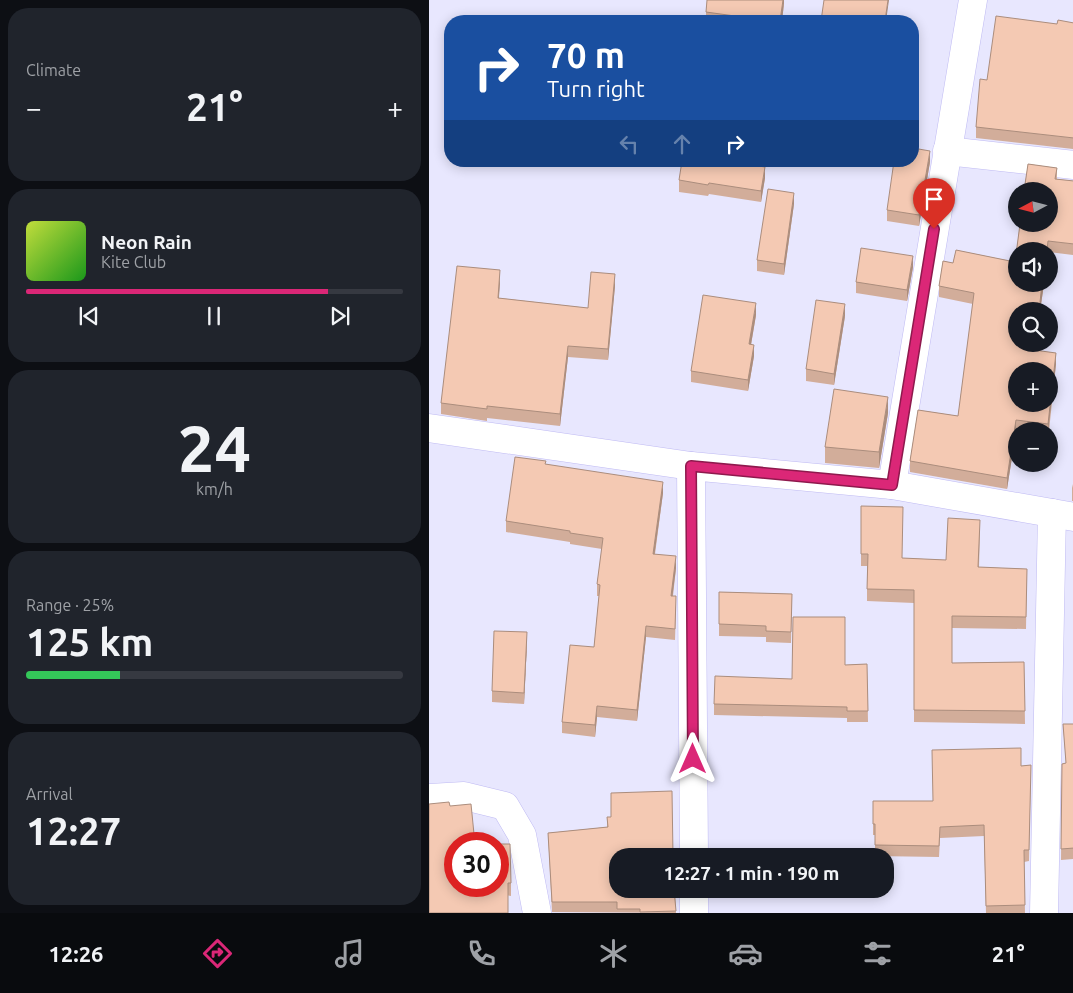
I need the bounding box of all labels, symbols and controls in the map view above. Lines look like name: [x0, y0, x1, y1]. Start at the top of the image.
icon: right: [464, 35, 529, 100]
text: 70 m: [547, 35, 625, 75]
text: Climate: [26, 61, 81, 79]
text: Turn right: [547, 76, 645, 101]
text: 21°: [186, 86, 243, 128]
text: −: [26, 92, 42, 123]
text: +: [387, 92, 403, 123]
icon: left: [615, 130, 643, 158]
icon: ahead: [668, 130, 696, 158]
icon: right: [721, 130, 749, 158]
pin: [913, 178, 955, 229]
north arrow: [1008, 182, 1058, 232]
map controls: [1008, 182, 1058, 472]
icon: arrive: [920, 185, 948, 213]
text: Neon Rain: [101, 231, 192, 253]
button: sound: [1008, 242, 1058, 292]
text: Kite Club: [101, 253, 166, 271]
icon: previous: [75, 302, 103, 330]
icon: pause: [200, 302, 228, 330]
icon: next: [326, 302, 354, 330]
button: search: [1008, 302, 1058, 352]
button: +: [1008, 362, 1058, 412]
text: 24: [178, 411, 251, 484]
button: −: [1008, 422, 1058, 472]
text: km/h: [196, 480, 233, 498]
text: Range · 25%: [26, 596, 114, 614]
text: 125 km: [26, 621, 153, 663]
position arrow: [666, 732, 718, 784]
text: Arrival: [26, 785, 73, 803]
text: 12:27: [26, 810, 121, 852]
speed limit sign: 30: [444, 832, 509, 897]
text: 12:27 · 1 min · 190 m: [664, 862, 839, 884]
icon: directions: [200, 936, 235, 971]
icon: music: [332, 936, 367, 971]
icon: phone: [464, 936, 499, 971]
icon: climate: [596, 936, 631, 971]
icon: car: [728, 936, 763, 971]
icon: filters: [860, 936, 895, 971]
text: 12:26: [48, 941, 104, 966]
text: 21°: [992, 941, 1024, 966]

